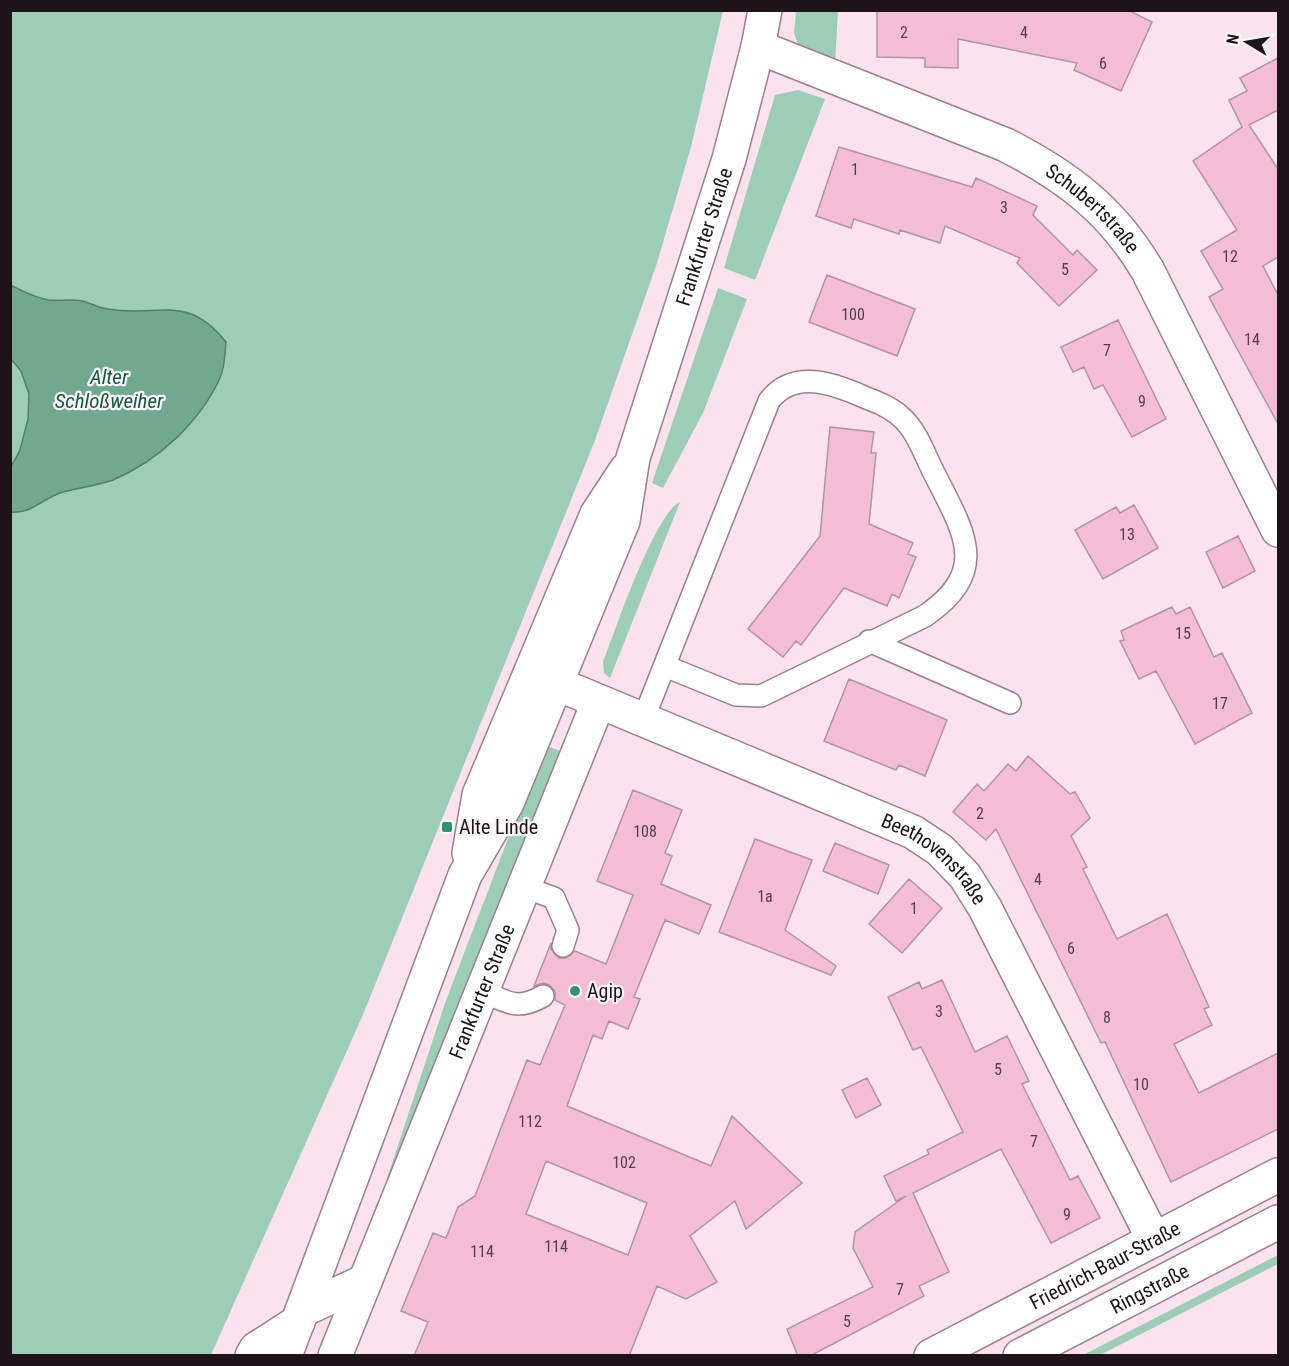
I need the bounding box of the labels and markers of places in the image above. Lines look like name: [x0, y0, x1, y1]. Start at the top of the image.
place label: Alte Linde: [459, 815, 538, 839]
marker: Alte Linde: [440, 820, 454, 834]
place label: Agip: [587, 979, 623, 1003]
marker: Agip: [568, 984, 582, 998]

